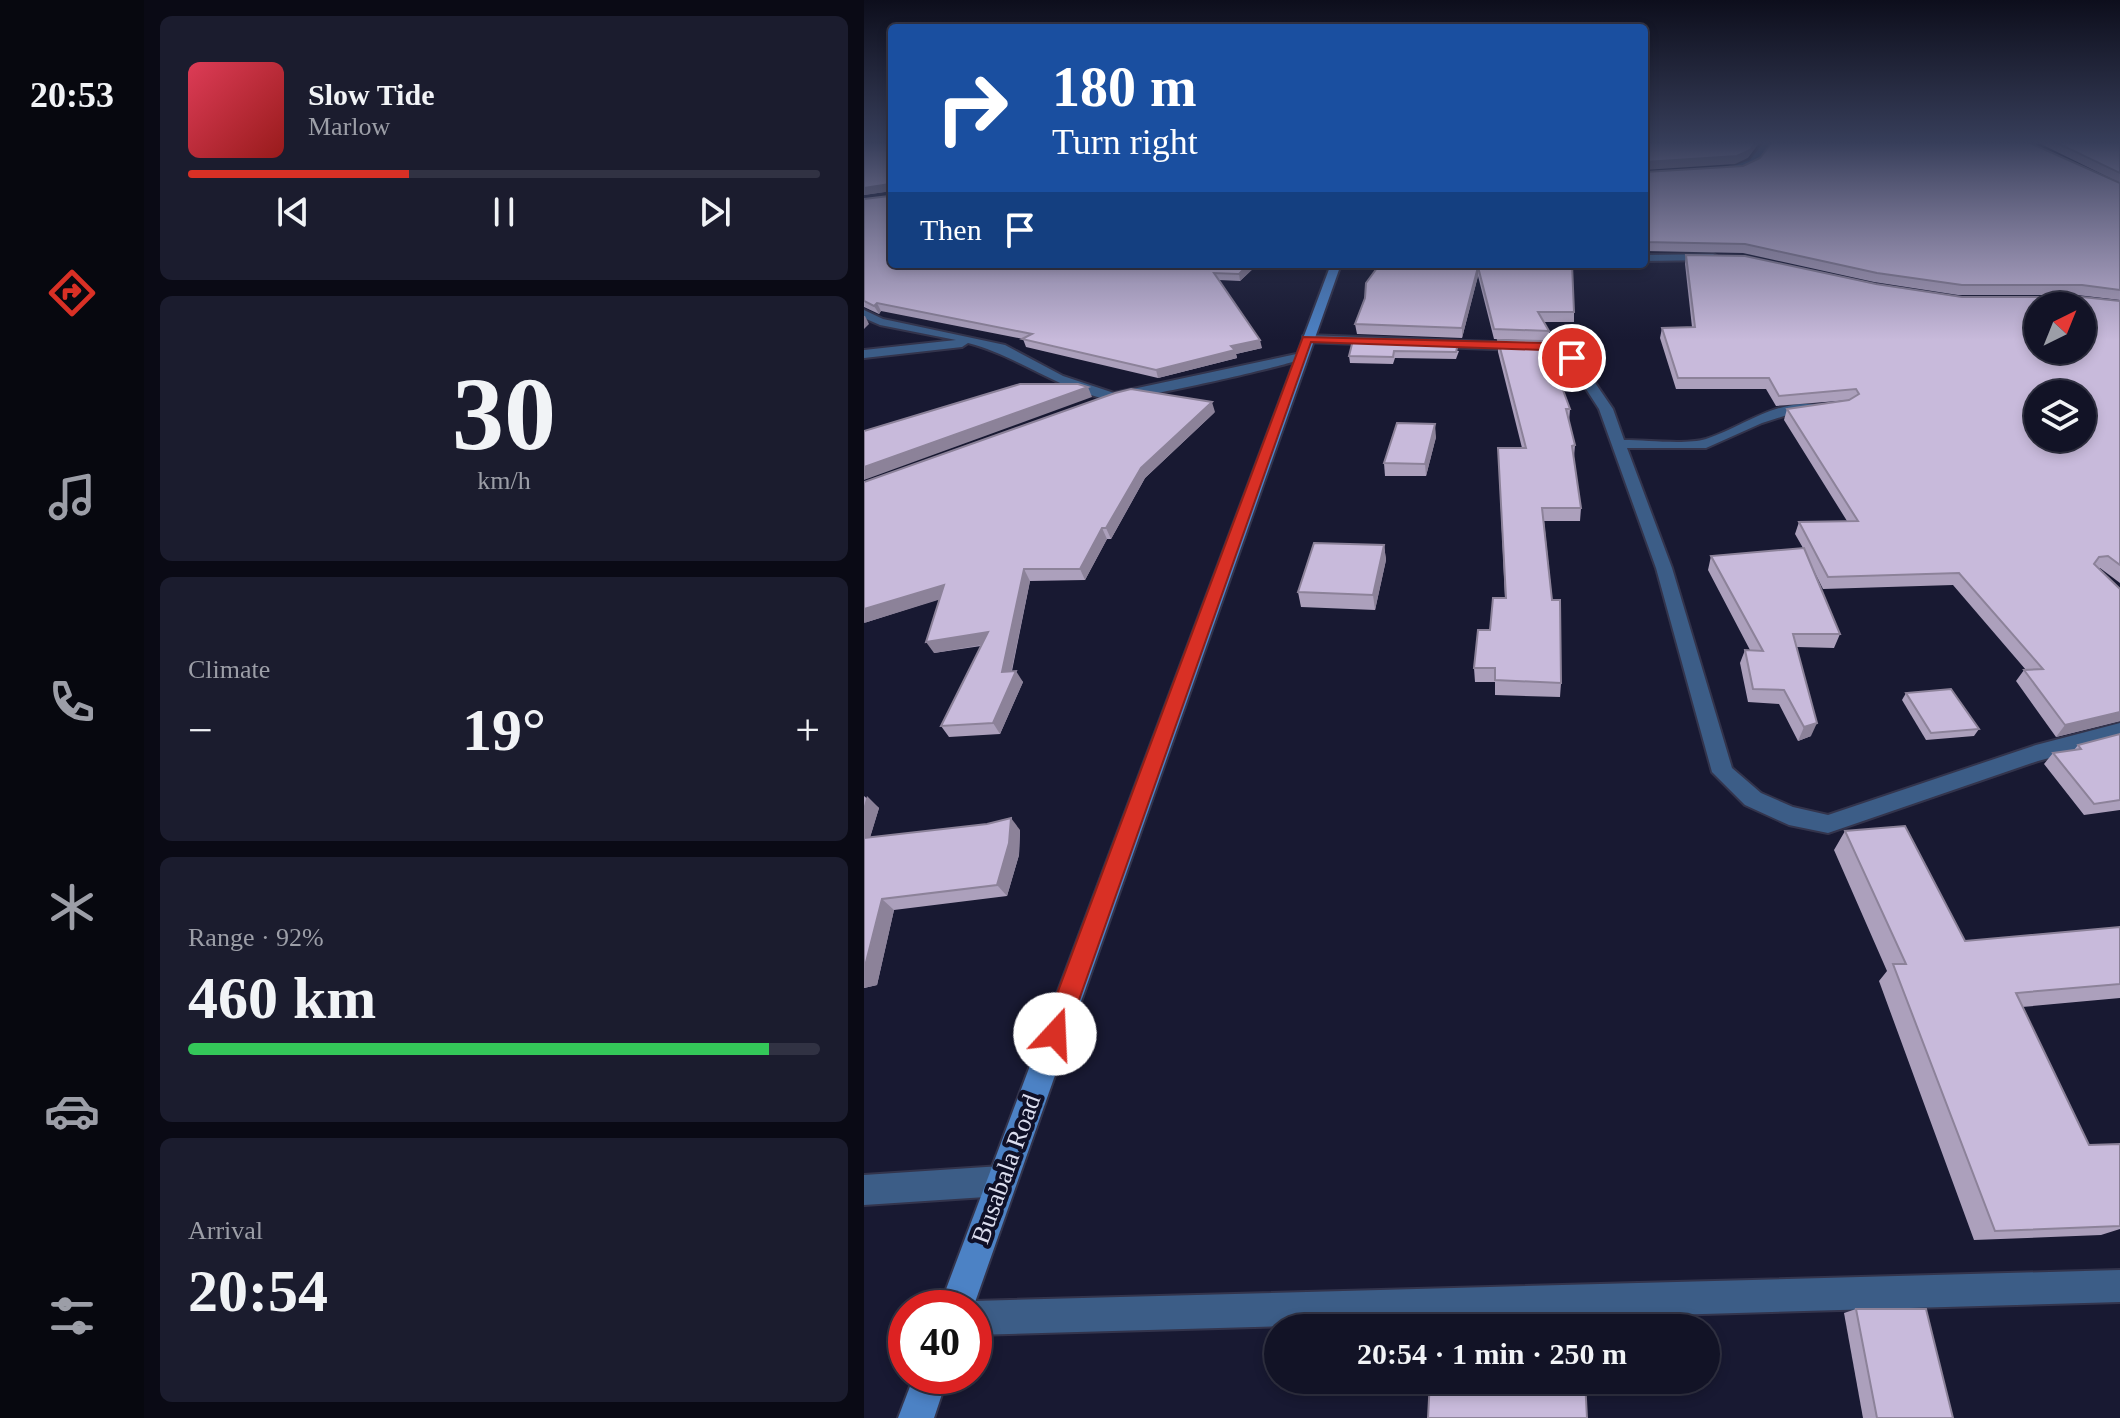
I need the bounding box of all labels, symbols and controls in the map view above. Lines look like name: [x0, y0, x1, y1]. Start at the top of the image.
icon: right: [920, 56, 1024, 160]
text: 180 m: [1052, 56, 1197, 118]
text: 20:53: [30, 75, 114, 115]
text: Slow Tide: [308, 78, 434, 111]
text: Marlow: [308, 112, 390, 141]
text: Turn right: [1052, 122, 1198, 162]
icon: previous: [271, 190, 315, 234]
icon: pause: [482, 190, 526, 234]
icon: next: [693, 190, 737, 234]
icon: arrive: [998, 208, 1042, 252]
text: Then: [920, 213, 982, 246]
icon: directions: [44, 265, 100, 321]
north arrow: [2024, 292, 2096, 364]
map controls: [2024, 292, 2096, 452]
pin: [1538, 324, 1606, 392]
icon: arrive: [1550, 336, 1594, 380]
text: 30: [452, 356, 556, 471]
button: layers: [2024, 380, 2096, 452]
text: km/h: [477, 466, 531, 495]
icon: music: [44, 469, 100, 525]
text: Climate: [188, 655, 270, 684]
icon: phone: [44, 674, 100, 730]
text: 19°: [462, 697, 546, 763]
text: −: [188, 706, 213, 755]
text: +: [795, 706, 820, 755]
icon: climate: [44, 879, 100, 935]
text: Range · 92%: [188, 923, 324, 952]
text: 460 km: [188, 965, 376, 1031]
position arrow: [1013, 992, 1097, 1076]
icon: car: [44, 1083, 100, 1139]
street label: Busabala Road: [966, 1090, 1046, 1248]
text: Arrival: [188, 1216, 263, 1245]
text: 20:54: [188, 1258, 328, 1324]
icon: filters: [44, 1288, 100, 1344]
speed limit sign: 40: [888, 1290, 992, 1394]
text: 20:54 · 1 min · 250 m: [1357, 1337, 1627, 1370]

